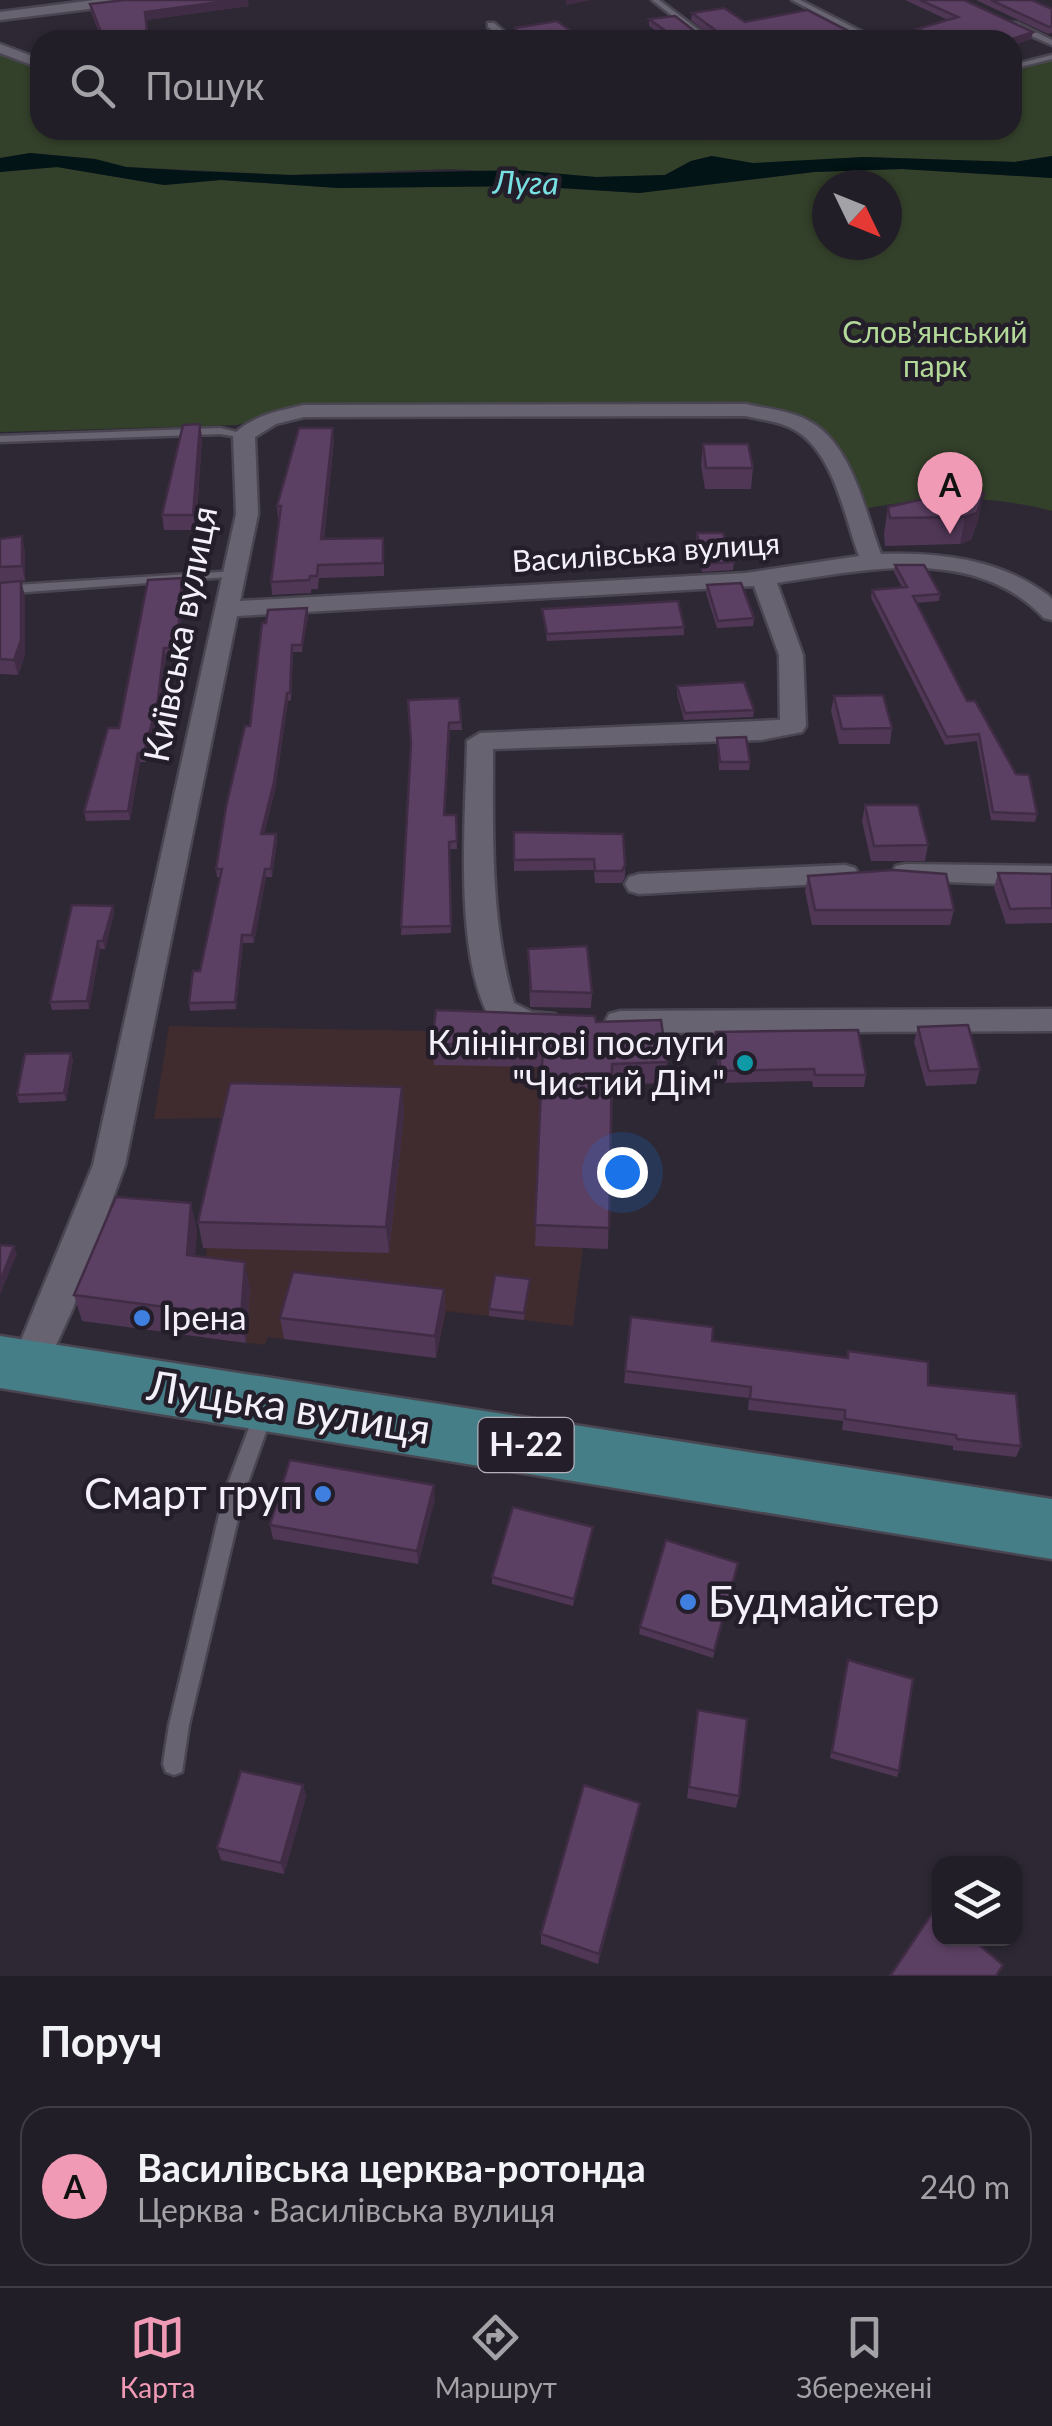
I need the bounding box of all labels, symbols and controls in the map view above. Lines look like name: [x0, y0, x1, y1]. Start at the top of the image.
search box: [30, 30, 1022, 140]
icon: search: [65, 58, 120, 113]
text: Пошук: [145, 62, 264, 108]
water label: Луга: [491, 161, 559, 202]
north arrow: [812, 170, 902, 260]
park label: Слов'янський парк: [842, 313, 1028, 383]
pin: A: [918, 452, 982, 534]
street label: Київська вулиця: [134, 502, 224, 765]
street label: Василівська вулиця: [511, 524, 781, 578]
place label: Клінінгові послуги "Чистий Дім": [427, 1020, 725, 1102]
marker: Клінінгові послуги "Чистий Дім": [734, 1052, 756, 1074]
your location: [597, 1147, 648, 1198]
place label: Ірена: [162, 1295, 247, 1337]
marker: Ірена: [131, 1307, 153, 1329]
street label: Луцька вулиця: [143, 1359, 434, 1453]
road number: Н-22: [478, 1418, 574, 1472]
place label: Смарт груп: [84, 1468, 303, 1518]
marker: Смарт груп: [312, 1483, 334, 1505]
place label: Будмайстер: [708, 1576, 939, 1626]
marker: Будмайстер: [677, 1591, 699, 1613]
map controls: [932, 1856, 1022, 1946]
button: layers: [932, 1856, 1022, 1946]
text: Поруч: [40, 2016, 162, 2066]
text: Василівська церква-ротонда: [137, 2144, 646, 2190]
text: A: [63, 2167, 86, 2206]
text: 240 m: [920, 2167, 1010, 2206]
text: Церква · Василівська вулиця: [137, 2190, 555, 2229]
tab: Карта: [120, 2310, 195, 2404]
tab: Маршрут: [435, 2310, 557, 2404]
tab: Збережені: [796, 2310, 932, 2404]

